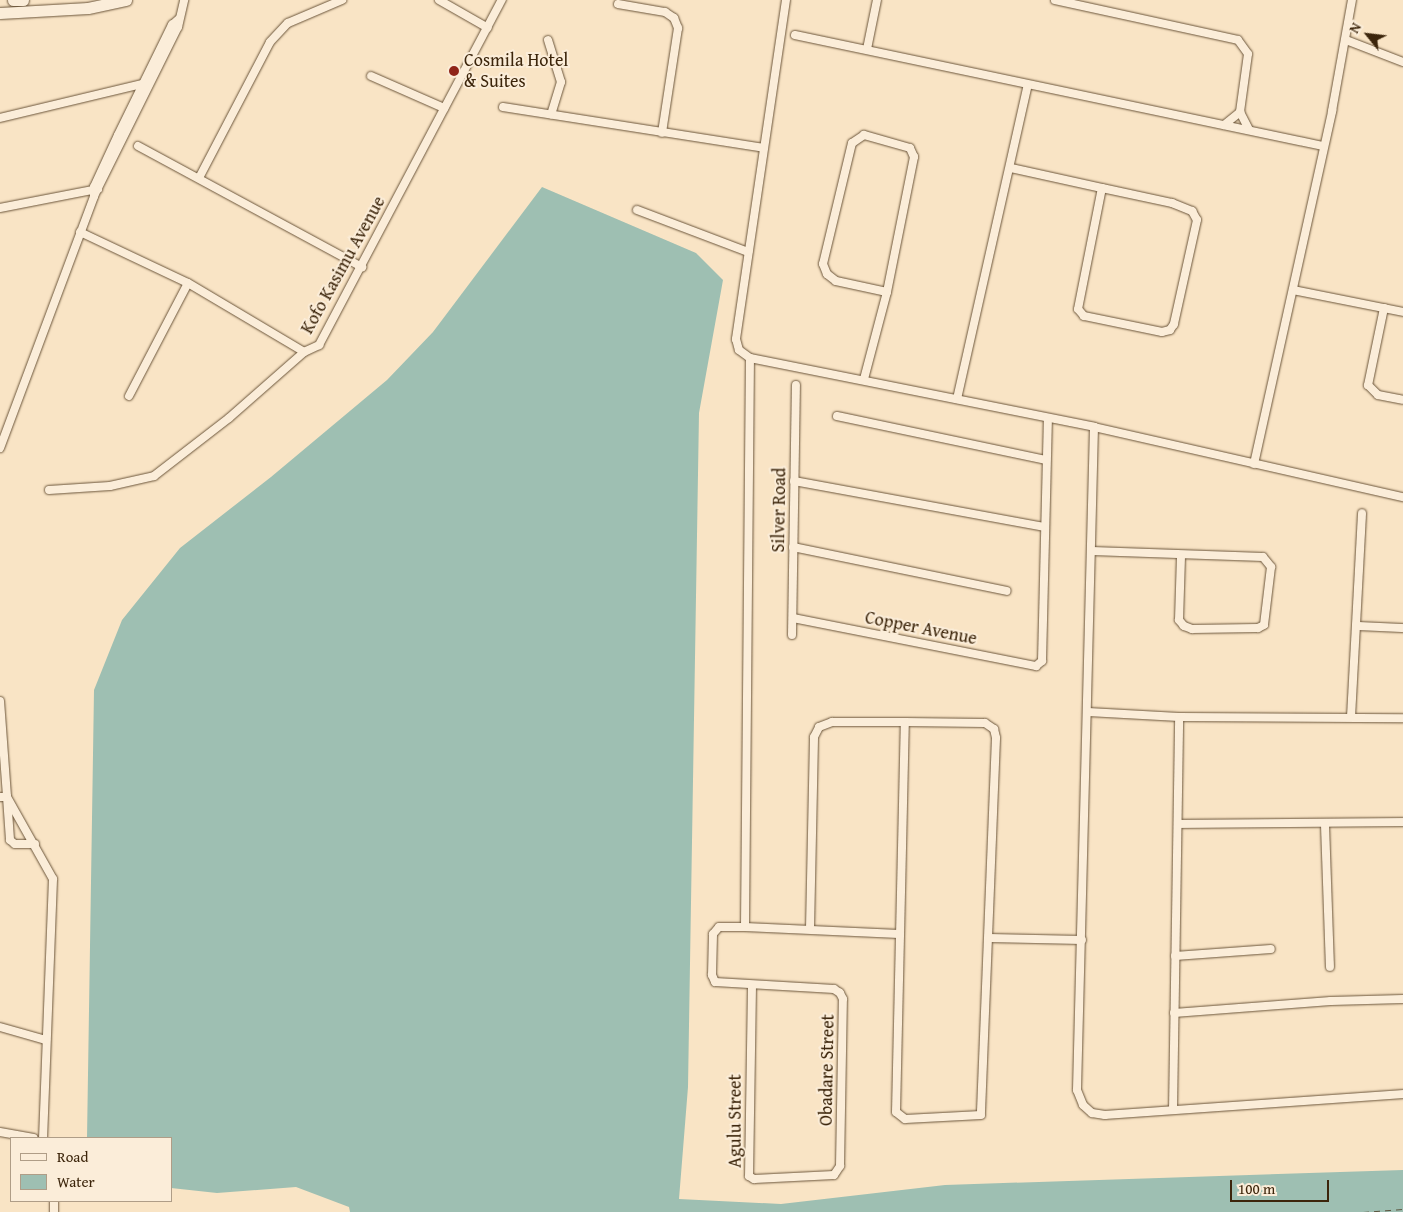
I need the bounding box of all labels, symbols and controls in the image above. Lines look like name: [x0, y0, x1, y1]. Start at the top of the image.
north arrow: [1343, 10, 1393, 60]
text: N: [1344, 19, 1366, 37]
place label: Cosmila Hotel & Suites: [464, 50, 568, 92]
marker: Cosmila Hotel & Suites: [448, 65, 460, 77]
street label: Kofo Kasimu Avenue: [296, 192, 390, 338]
street label: Silver Road: [767, 467, 791, 553]
street label: Copper Avenue: [863, 607, 979, 649]
street label: Obadare Street: [815, 1014, 839, 1126]
street label: Agulu Street: [724, 1074, 746, 1168]
legend: [10, 1137, 172, 1202]
text: Road: [57, 1146, 88, 1167]
scale bar: [1233, 1170, 1332, 1202]
text: Water: [57, 1171, 95, 1192]
text: 100 m: [1238, 1178, 1275, 1199]

